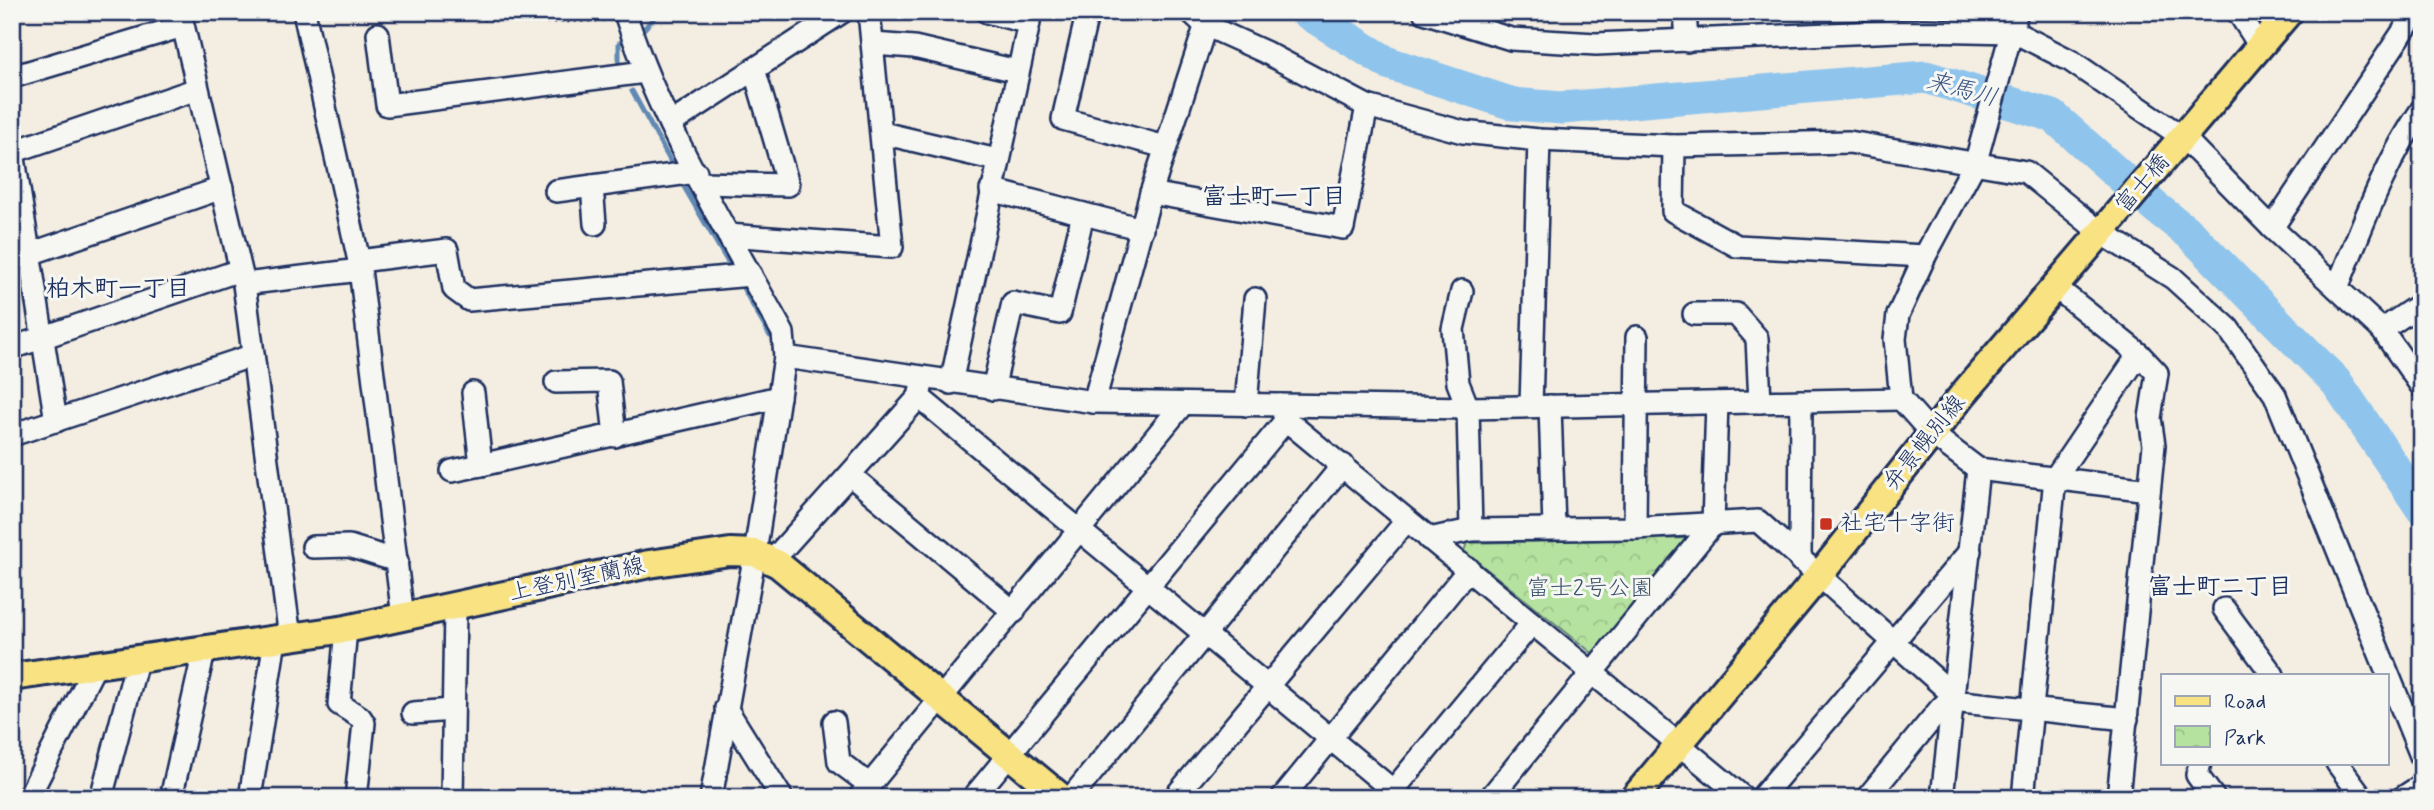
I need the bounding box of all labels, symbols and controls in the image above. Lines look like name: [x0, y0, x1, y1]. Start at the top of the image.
water label: 来馬川: [1923, 66, 2001, 114]
street label: 富士橋: [2109, 148, 2177, 220]
district label: 富士町一丁目: [1202, 182, 1346, 213]
district label: 柏木町一丁目: [46, 274, 190, 305]
street label: 弁景幌別線: [1877, 389, 1973, 497]
place label: 社宅十字街: [1840, 509, 1955, 539]
marker: 社宅十字街: [1818, 516, 1834, 532]
street label: 上登別室蘭線: [506, 551, 648, 609]
district label: 富士町二丁目: [2148, 572, 2292, 603]
park label: 富士2号公園: [1527, 574, 1653, 604]
legend: [2161, 674, 2388, 764]
text: Road: [2224, 688, 2266, 716]
text: Park: [2224, 724, 2266, 752]

